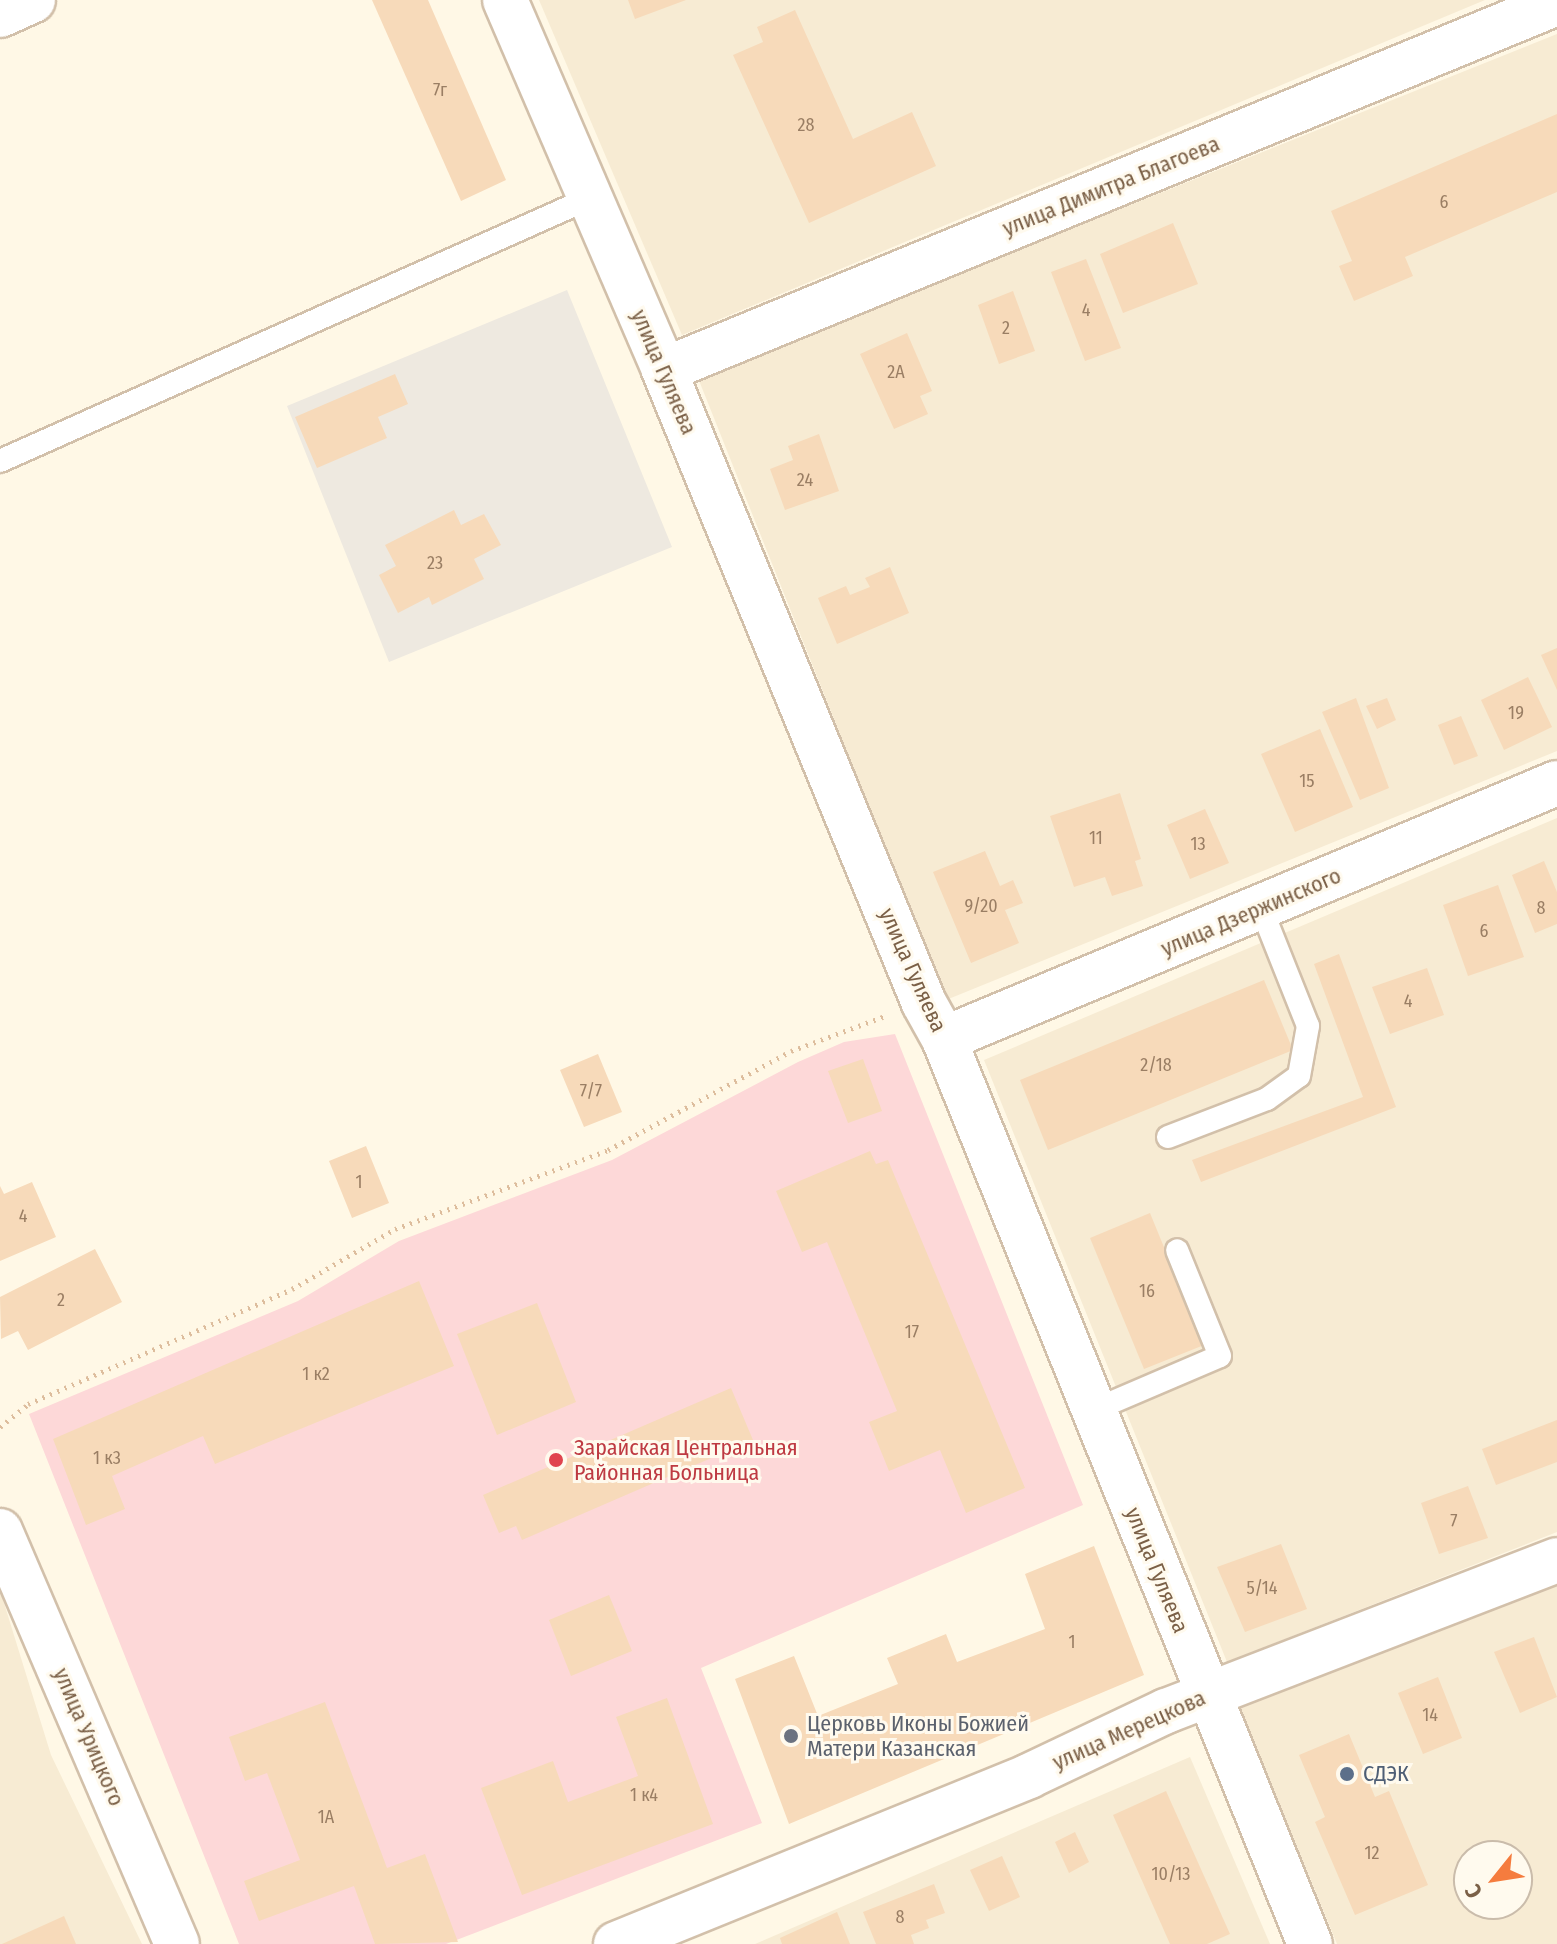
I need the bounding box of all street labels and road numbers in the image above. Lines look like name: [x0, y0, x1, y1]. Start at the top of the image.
street label: улица Димитра Благоева: [999, 130, 1223, 242]
street label: улица Гуляева: [626, 306, 702, 438]
street label: улица Дзержинского: [1157, 862, 1345, 962]
street label: улица Гуляева: [874, 904, 952, 1036]
street label: улица Гуляева: [1120, 1503, 1194, 1637]
street label: улица Урицкого: [48, 1664, 130, 1810]
street label: улица Мерецкова: [1049, 1685, 1209, 1775]

